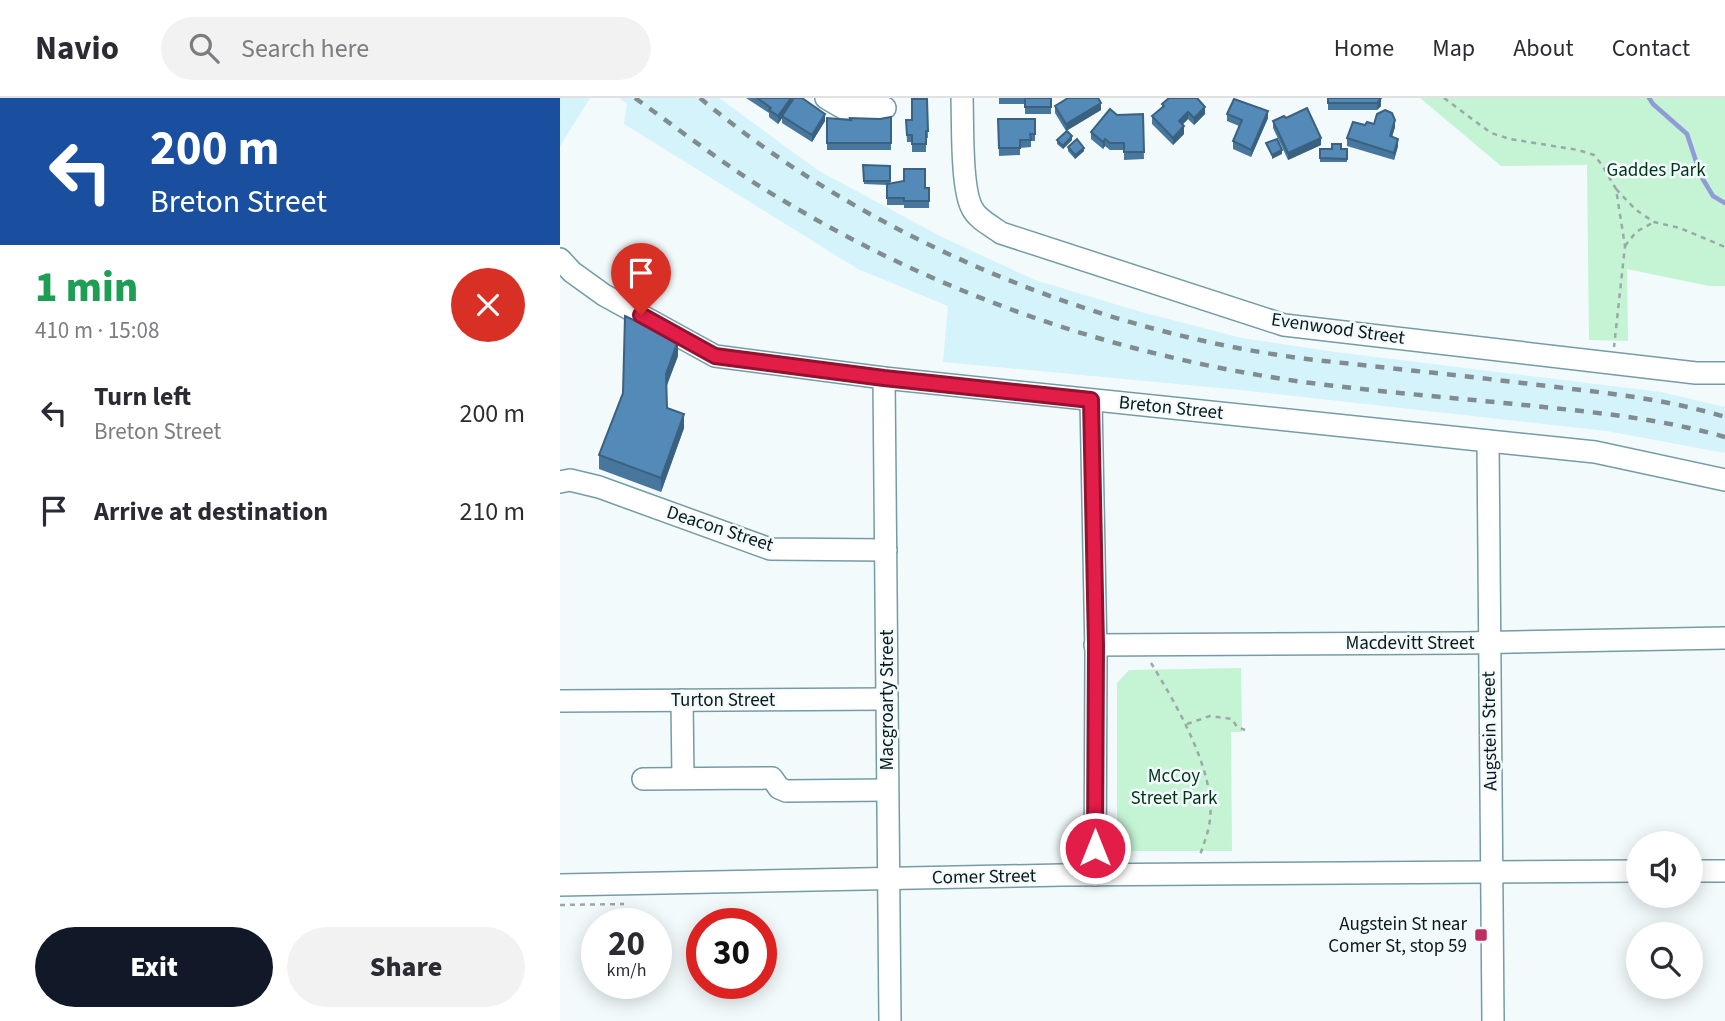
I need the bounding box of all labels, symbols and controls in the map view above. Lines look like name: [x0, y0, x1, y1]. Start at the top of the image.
search box: [161, 17, 651, 80]
text: Navio: [35, 25, 119, 72]
icon: search: [185, 29, 223, 67]
text: Search here: [241, 30, 369, 67]
text: Home: [1334, 31, 1394, 66]
text: Map: [1432, 31, 1475, 66]
text: About: [1513, 31, 1574, 66]
text: Contact: [1612, 31, 1690, 66]
text: 200 m: [150, 114, 279, 184]
icon: left: [35, 126, 126, 217]
park label: Gaddes Park: [1606, 157, 1706, 184]
text: Breton Street: [150, 179, 327, 225]
pin: [611, 243, 671, 315]
icon: arrive: [622, 254, 660, 292]
text: 1 min: [35, 258, 138, 318]
button: close: [451, 268, 525, 342]
street label: Evenwood Street: [1269, 306, 1407, 352]
text: 410 m · 15:08: [35, 314, 159, 347]
text: Turn left: [94, 378, 191, 415]
street label: Breton Street: [1117, 389, 1225, 427]
icon: left: [35, 394, 73, 432]
text: 200 m: [459, 395, 525, 432]
text: Breton Street: [94, 415, 221, 448]
icon: arrive: [35, 492, 73, 530]
text: Arrive at destination: [94, 493, 328, 530]
text: 210 m: [459, 493, 525, 530]
street label: Deacon Street: [663, 499, 777, 559]
street label: Macgroarty Street: [874, 629, 901, 770]
street label: Macdevitt Street: [1345, 630, 1475, 657]
street label: Augstein Street: [1475, 670, 1505, 791]
street label: Turton Street: [671, 687, 776, 714]
park label: McCoy Street Park: [1131, 763, 1218, 812]
position arrow: [1058, 811, 1132, 885]
map controls: [1626, 831, 1703, 999]
button: sound: [1626, 831, 1703, 908]
street label: Comer Street: [932, 863, 1037, 891]
speed limit sign: 30: [686, 908, 777, 999]
place label: Augstein St near Comer St, stop 59: [1328, 911, 1467, 960]
text: 20: [608, 919, 645, 969]
button: search: [1626, 922, 1703, 999]
button: Exit: [35, 927, 273, 1007]
button: Share: [287, 927, 525, 1007]
marker: Augstein St near Comer St, stop 59: [1473, 927, 1489, 943]
text: km/h: [607, 958, 646, 983]

